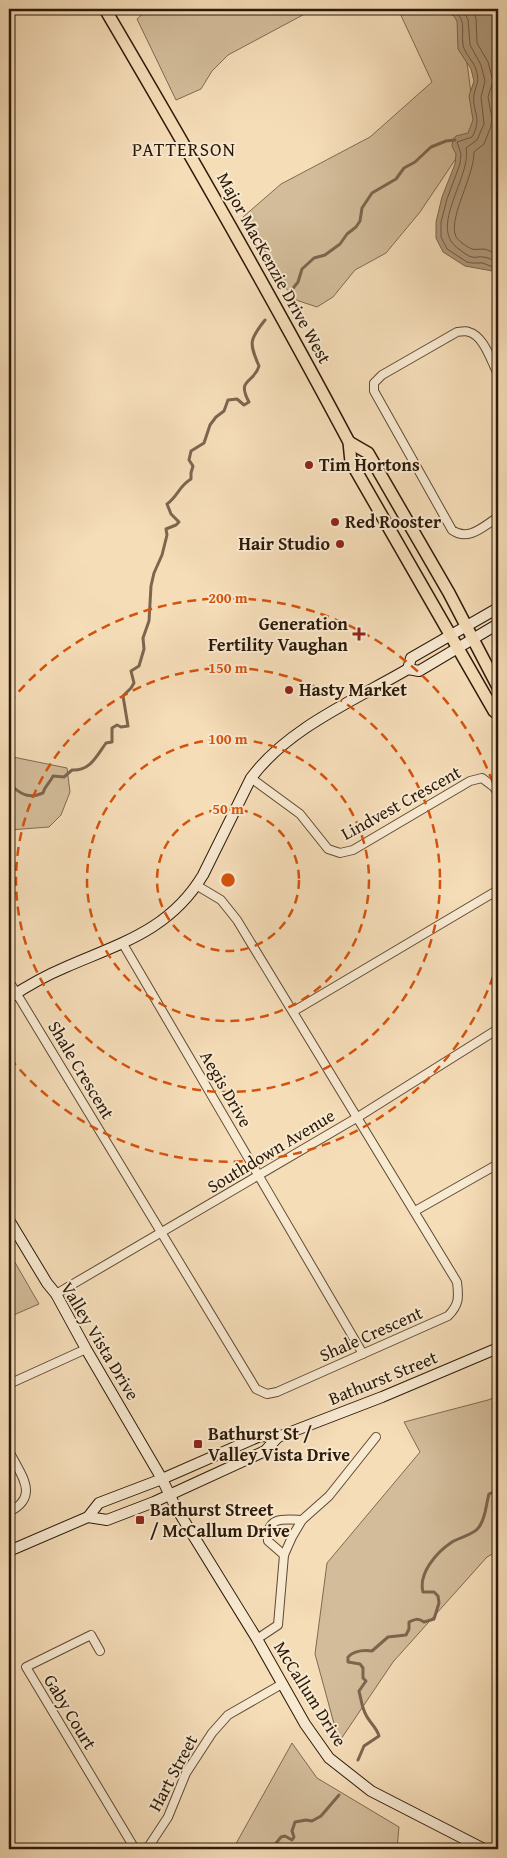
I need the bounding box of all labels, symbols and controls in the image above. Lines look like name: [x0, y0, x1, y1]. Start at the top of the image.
district label: PATTERSON: [132, 135, 236, 163]
street label: Major MacKenzie Drive West: [210, 167, 339, 369]
place label: Tim Hortons: [319, 451, 420, 478]
marker: Tim Hortons: [303, 459, 315, 471]
place label: Red Rooster: [345, 508, 442, 535]
marker: Red Rooster: [329, 516, 341, 528]
place label: Hair Studio: [238, 530, 330, 557]
marker: Hair Studio: [334, 538, 346, 550]
text: 200 m: [208, 587, 248, 608]
place label: Generation Fertility Vaughan: [208, 610, 348, 658]
marker: Generation Fertility Vaughan: [352, 627, 366, 641]
text: 150 m: [208, 657, 248, 678]
place label: Hasty Market: [299, 676, 407, 703]
marker: Hasty Market: [283, 684, 295, 696]
text: 100 m: [208, 728, 248, 749]
street label: Lindvest Crescent: [336, 758, 466, 847]
text: 50 m: [212, 798, 244, 819]
centre of rings: [219, 871, 237, 889]
street label: Shale Crescent: [41, 1016, 122, 1125]
street label: Aegis Drive: [194, 1045, 259, 1132]
street label: Southdown Avenue: [202, 1102, 340, 1199]
street label: Valley Vista Drive: [54, 1276, 146, 1405]
street label: Shale Crescent: [315, 1299, 427, 1368]
street label: Bathurst Street: [324, 1343, 442, 1412]
place label: Bathurst St / Valley Vista Drive: [208, 1420, 350, 1468]
marker: Bathurst St / Valley Vista Drive: [192, 1438, 204, 1450]
place label: Bathurst Street / McCallum Drive: [150, 1496, 290, 1544]
marker: Bathurst Street / McCallum Drive: [134, 1514, 146, 1526]
street label: McCallum Drive: [267, 1636, 354, 1752]
street label: Gaby Court: [37, 1669, 104, 1755]
street label: Hart Street: [141, 1729, 204, 1816]

